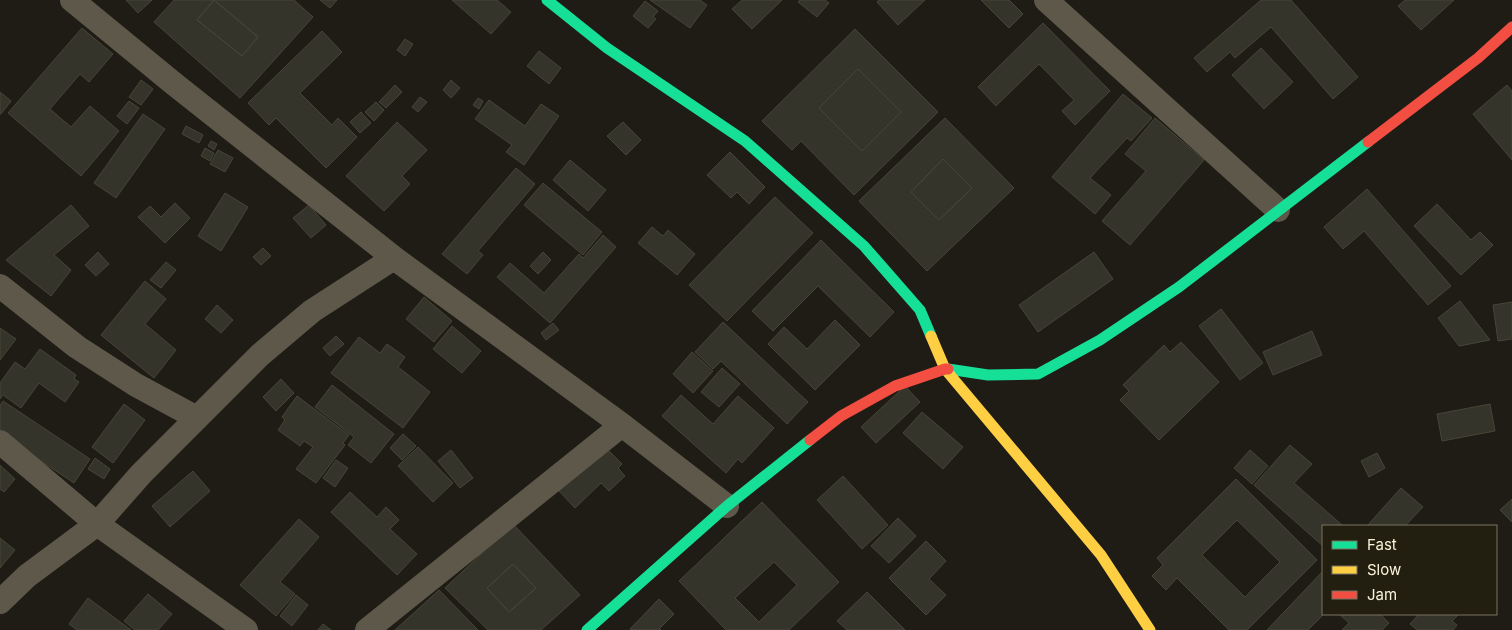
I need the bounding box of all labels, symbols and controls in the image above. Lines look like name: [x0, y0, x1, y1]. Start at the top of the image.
legend: [1322, 525, 1497, 615]
text: Fast: [1367, 535, 1397, 554]
text: Slow: [1367, 560, 1401, 579]
text: Jam: [1367, 585, 1397, 604]

